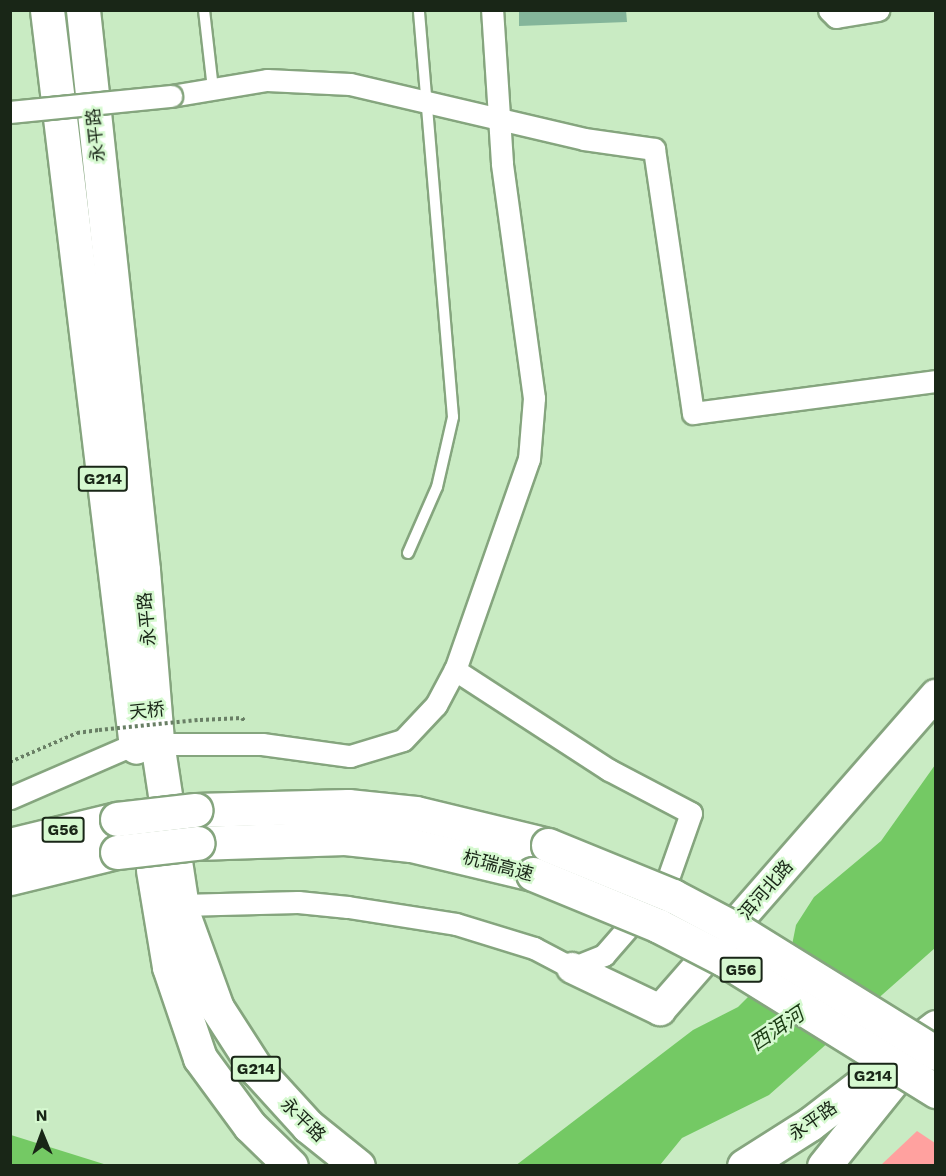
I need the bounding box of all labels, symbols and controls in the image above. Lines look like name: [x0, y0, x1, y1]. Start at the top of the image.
street label: 永平路: [82, 107, 110, 163]
road number: G214: [78, 466, 128, 492]
street label: 永平路: [134, 591, 160, 647]
street label: 天桥: [128, 698, 166, 724]
road number: G56: [40, 817, 86, 843]
street label: 杭瑞高速: [460, 846, 536, 886]
street label: 洱河北路: [734, 856, 798, 924]
road number: G56: [718, 957, 764, 983]
water label: 西洱河: [745, 1002, 809, 1056]
road number: G214: [230, 1056, 282, 1082]
road number: G214: [848, 1063, 898, 1089]
street label: 永平路: [276, 1093, 330, 1147]
street label: 永平路: [785, 1097, 841, 1145]
north arrow: [12, 1104, 72, 1164]
text: N: [36, 1106, 48, 1125]

